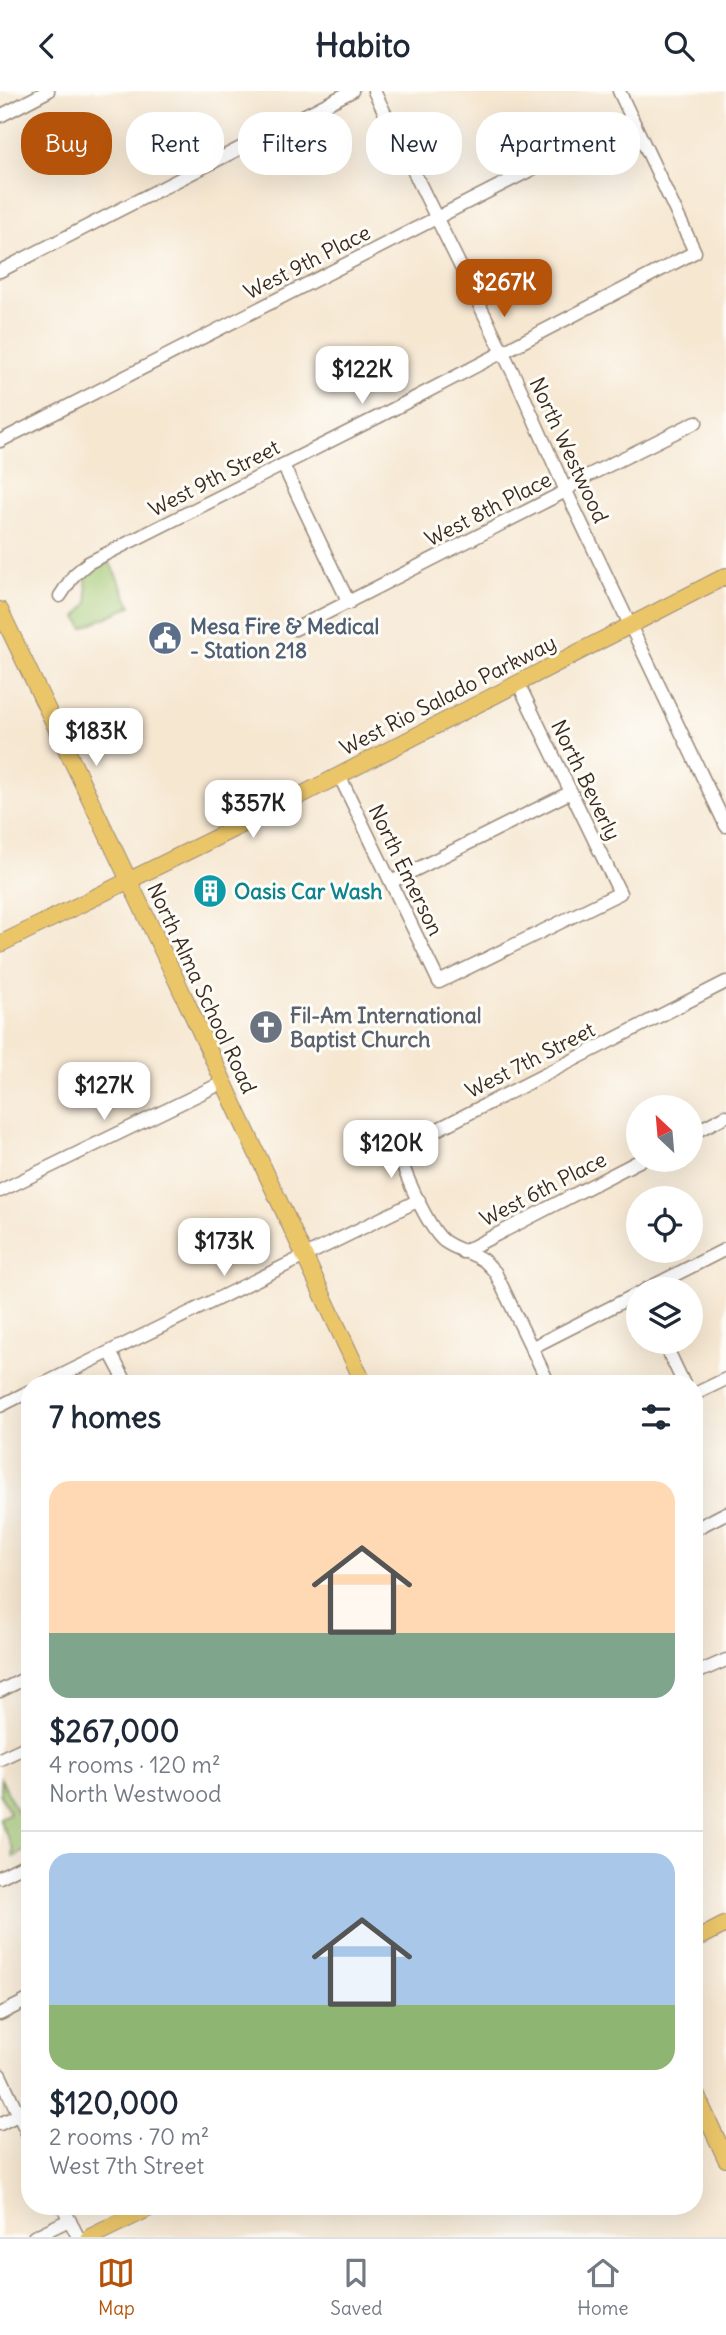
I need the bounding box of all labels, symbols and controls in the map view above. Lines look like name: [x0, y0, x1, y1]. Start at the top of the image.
text: Habito: [316, 25, 410, 66]
icon: back: [28, 27, 66, 65]
icon: search: [660, 27, 698, 65]
chip: Buy: [21, 112, 112, 175]
chip: Rent: [126, 112, 224, 175]
chip: Filters: [238, 112, 352, 175]
chip: New: [366, 112, 462, 175]
chip: Apartment: [476, 112, 640, 175]
street label: West 9th Place: [239, 219, 375, 305]
pin: $267K: [455, 259, 553, 319]
text: $267K: [472, 267, 536, 296]
pin: $122K: [313, 347, 411, 406]
text: $122K: [332, 354, 392, 383]
street label: North Westwood: [523, 373, 615, 527]
street label: West 9th Street: [144, 433, 284, 523]
street label: West 8th Place: [420, 466, 556, 552]
place label: Mesa Fire & Medical - Station 218: [190, 613, 379, 664]
public building icon: Mesa Fire & Medical - Station 218: [146, 619, 184, 657]
street label: West Rio Salado Parkway: [335, 629, 561, 761]
pin: $183K: [47, 709, 145, 768]
street label: North Beverly: [545, 715, 627, 845]
text: $183K: [65, 716, 127, 745]
pin: $357K: [204, 781, 302, 840]
text: $357K: [221, 788, 285, 817]
street label: North Emerson: [363, 800, 449, 940]
building icon: Oasis Car Wash: [191, 872, 229, 910]
street label: North Alma School Road: [141, 878, 263, 1098]
place label: Oasis Car Wash: [234, 878, 382, 905]
place label: Fil-Am International Baptist Church: [290, 1002, 481, 1053]
church icon: Fil-Am International Baptist Church: [247, 1008, 285, 1046]
street label: West 7th Street: [461, 1016, 599, 1104]
pin: $127K: [55, 1063, 153, 1122]
text: $127K: [74, 1070, 134, 1099]
north arrow: [626, 1095, 704, 1173]
map controls: [626, 1095, 703, 1354]
pin: $120K: [342, 1121, 440, 1180]
text: $120K: [359, 1128, 423, 1157]
street label: West 6th Place: [475, 1146, 611, 1232]
button: locate: [626, 1186, 703, 1263]
pin: $173K: [175, 1219, 273, 1278]
text: $173K: [194, 1226, 254, 1255]
button: layers: [626, 1277, 703, 1354]
text: 7 homes: [49, 1398, 161, 1436]
icon: filters: [637, 1398, 675, 1436]
icon: home: [299, 1527, 425, 1653]
text: $267,000: [49, 1712, 180, 1750]
text: 4 rooms · 120 m²: [49, 1750, 221, 1779]
text: North Westwood: [49, 1779, 222, 1808]
icon: home: [299, 1899, 425, 2025]
text: $120,000: [49, 2084, 179, 2122]
text: 2 rooms · 70 m²: [49, 2122, 209, 2151]
text: West 7th Street: [49, 2151, 204, 2180]
tab: Map: [97, 2254, 135, 2320]
tab: Saved: [330, 2254, 382, 2320]
tab: Home: [577, 2254, 629, 2320]

